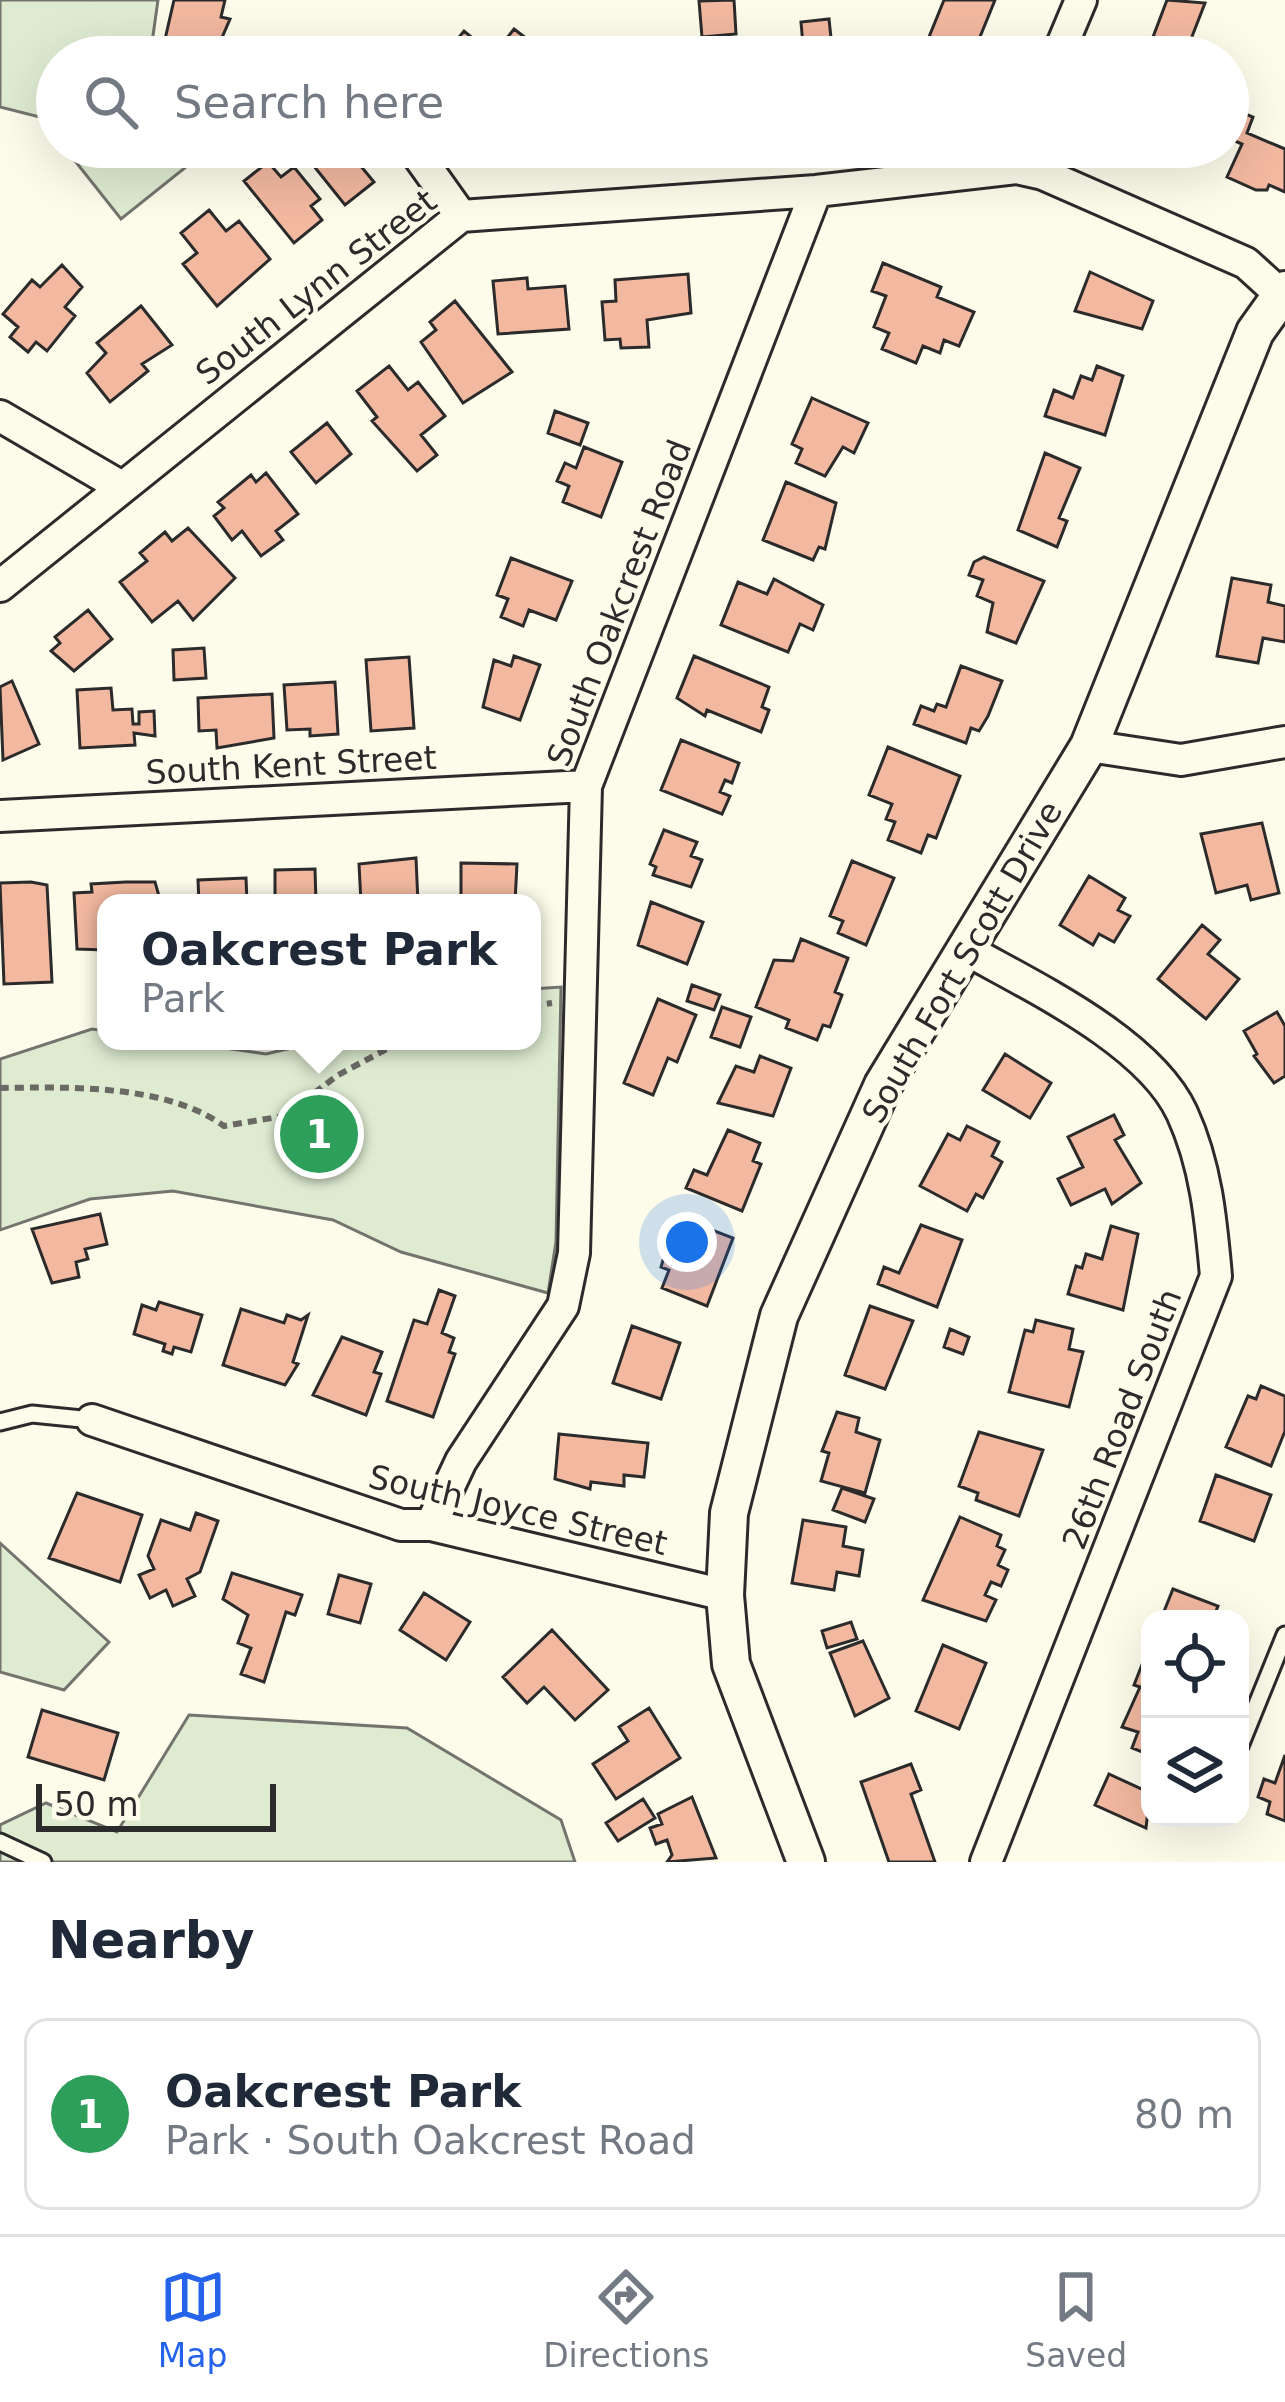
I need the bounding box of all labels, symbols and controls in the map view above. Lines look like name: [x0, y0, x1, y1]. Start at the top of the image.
search box: [36, 36, 1249, 168]
icon: search: [78, 69, 144, 135]
text: Search here: [174, 76, 444, 129]
street label: South Lynn Street: [188, 181, 444, 393]
street label: South Oakcrest Road: [539, 434, 699, 772]
street label: South Kent Street: [145, 738, 438, 792]
street label: South Fort Scott Drive: [854, 794, 1070, 1130]
popup: [97, 894, 541, 1050]
text: Oakcrest Park: [141, 923, 497, 976]
text: Park: [141, 976, 225, 1021]
pin: 1: [280, 1089, 358, 1179]
your location: [657, 1212, 717, 1272]
street label: 26th Road South: [1054, 1283, 1190, 1555]
street label: South Joyce Street: [365, 1457, 671, 1563]
map controls: [1141, 1610, 1249, 1826]
button: locate: [1141, 1610, 1249, 1718]
button: layers: [1141, 1718, 1249, 1826]
scale bar: [36, 1778, 276, 1831]
text: 50 m: [54, 1785, 139, 1824]
text: Nearby: [48, 1911, 255, 1970]
text: Oakcrest Park: [165, 2065, 521, 2118]
text: 1: [76, 2092, 104, 2137]
text: 80 m: [1134, 2092, 1234, 2137]
text: Park · South Oakcrest Road: [165, 2118, 696, 2163]
tab: Map: [158, 2264, 228, 2375]
tab: Directions: [543, 2264, 709, 2375]
tab: Saved: [1025, 2264, 1127, 2375]

